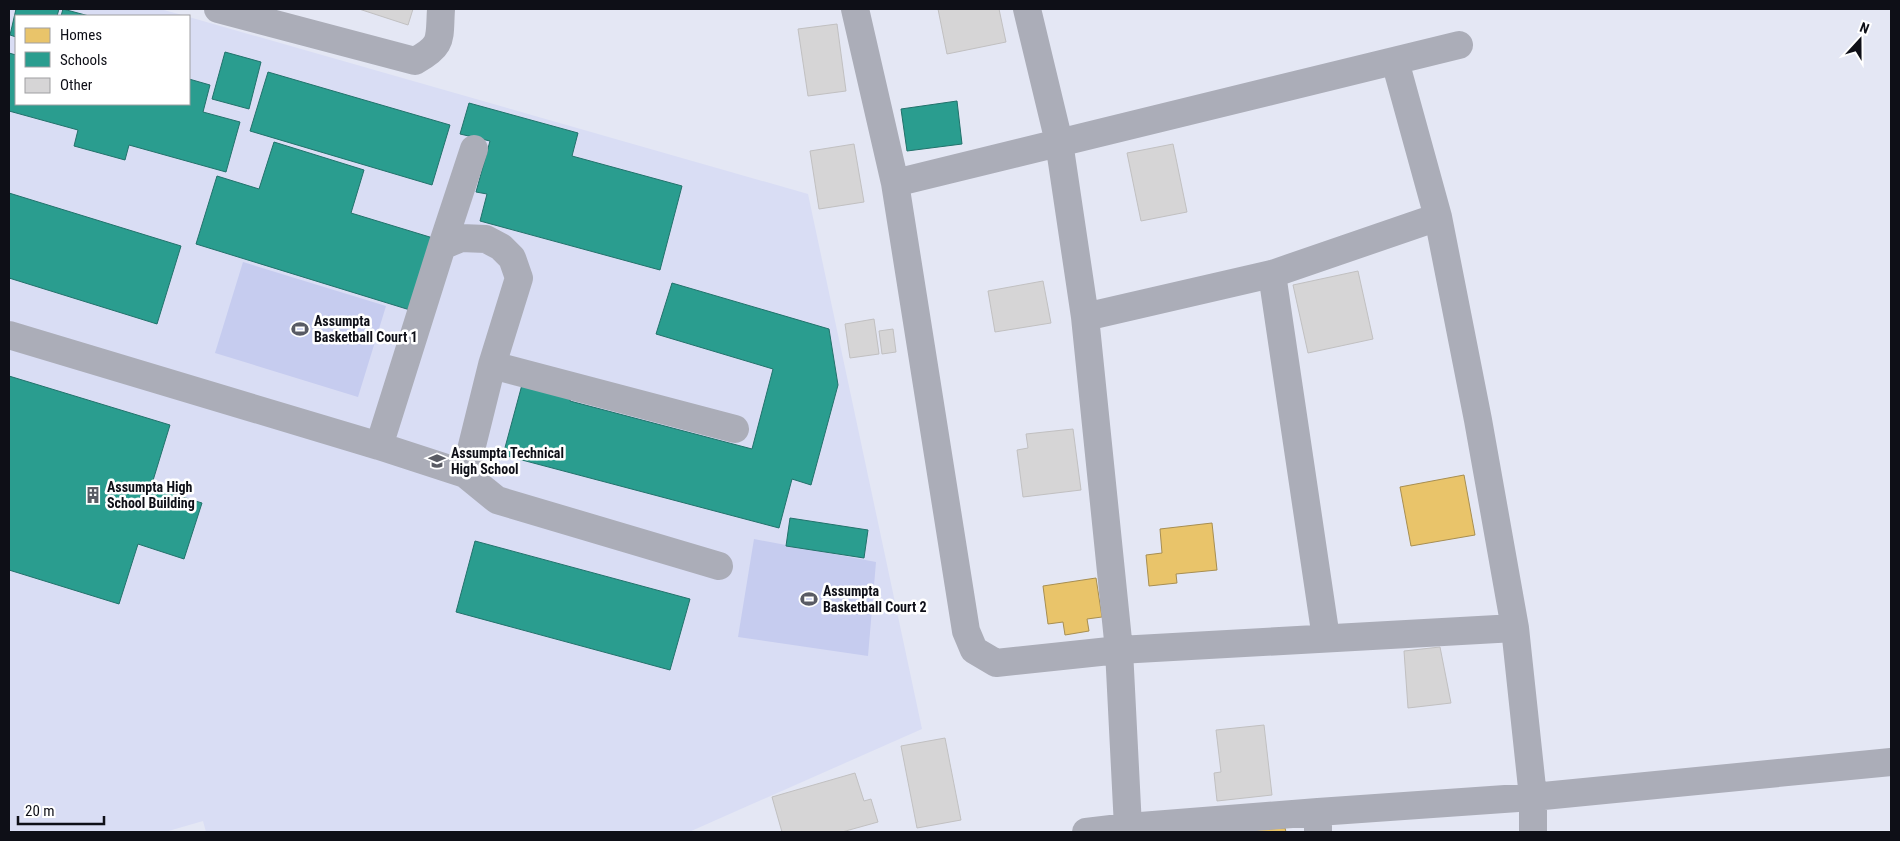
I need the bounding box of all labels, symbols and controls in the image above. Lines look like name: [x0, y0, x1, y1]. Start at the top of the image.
legend: [15, 15, 190, 105]
north arrow: [1835, 15, 1885, 65]
text: N: [1858, 19, 1872, 37]
text: Homes: [60, 26, 102, 44]
text: Schools: [60, 51, 107, 69]
text: Other: [60, 76, 93, 94]
place label: Assumpta Basketball Court 1: [314, 313, 418, 345]
sports icon: Assumpta Basketball Court 1: [290, 319, 310, 339]
place label: Assumpta Technical High School: [451, 445, 564, 477]
school or university icon: Assumpta Technical High School: [427, 451, 447, 471]
place label: Assumpta High School Building: [107, 479, 195, 511]
building icon: Assumpta High School Building: [83, 485, 103, 505]
place label: Assumpta Basketball Court 2: [823, 583, 927, 615]
sports icon: Assumpta Basketball Court 2: [799, 589, 819, 609]
scale bar: [18, 794, 104, 826]
text: 20 m: [25, 802, 55, 820]

